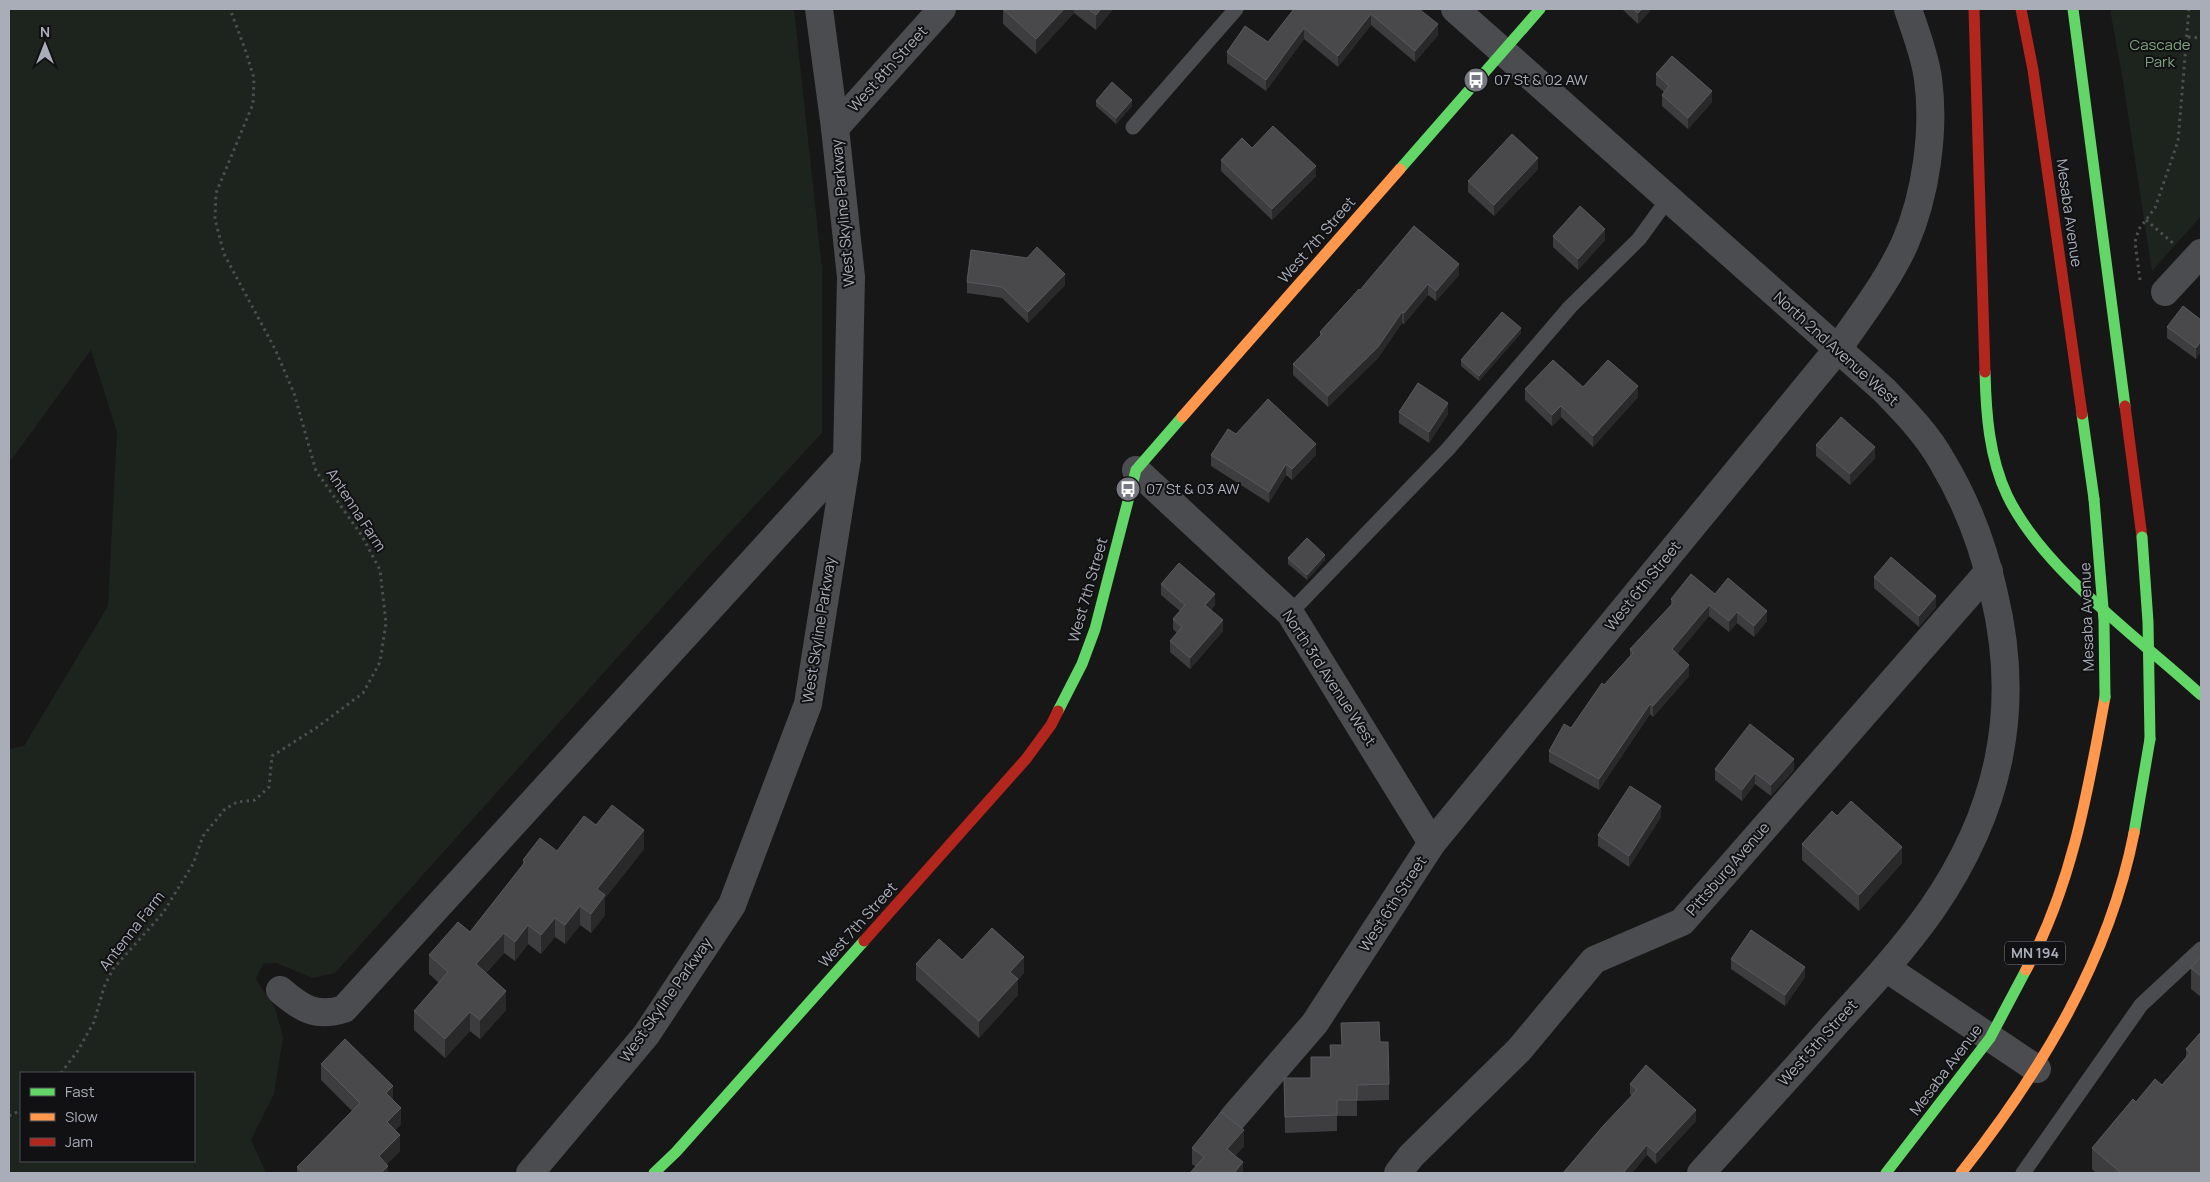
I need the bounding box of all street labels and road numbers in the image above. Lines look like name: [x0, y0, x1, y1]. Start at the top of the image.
street label: West 8th Street: [843, 21, 932, 116]
street label: West Skyline Parkway: [826, 138, 859, 288]
street label: Mesaba Avenue: [2052, 157, 2088, 269]
street label: West 7th Street: [1273, 192, 1360, 287]
street label: North 2nd Avenue West: [1769, 287, 1904, 411]
street label: Antenna Farm: [322, 464, 391, 556]
street label: West 7th Street: [1063, 535, 1113, 645]
street label: West 6th Street: [1600, 536, 1685, 635]
street label: West Skyline Parkway: [797, 555, 840, 705]
street label: Mesaba Avenue: [2074, 562, 2099, 672]
street label: North 3rd Avenue West: [1278, 606, 1381, 750]
street label: Pittsburg Avenue: [1681, 817, 1774, 920]
street label: West 6th Street: [1354, 852, 1431, 956]
street label: West 7th Street: [814, 877, 902, 972]
street label: Antenna Farm: [94, 887, 169, 975]
street label: West Skyline Parkway: [615, 933, 717, 1066]
road number: MN 194: [2005, 941, 2065, 964]
street label: West 5th Street: [1773, 995, 1862, 1090]
street label: Mesaba Avenue: [1904, 1020, 1987, 1120]

